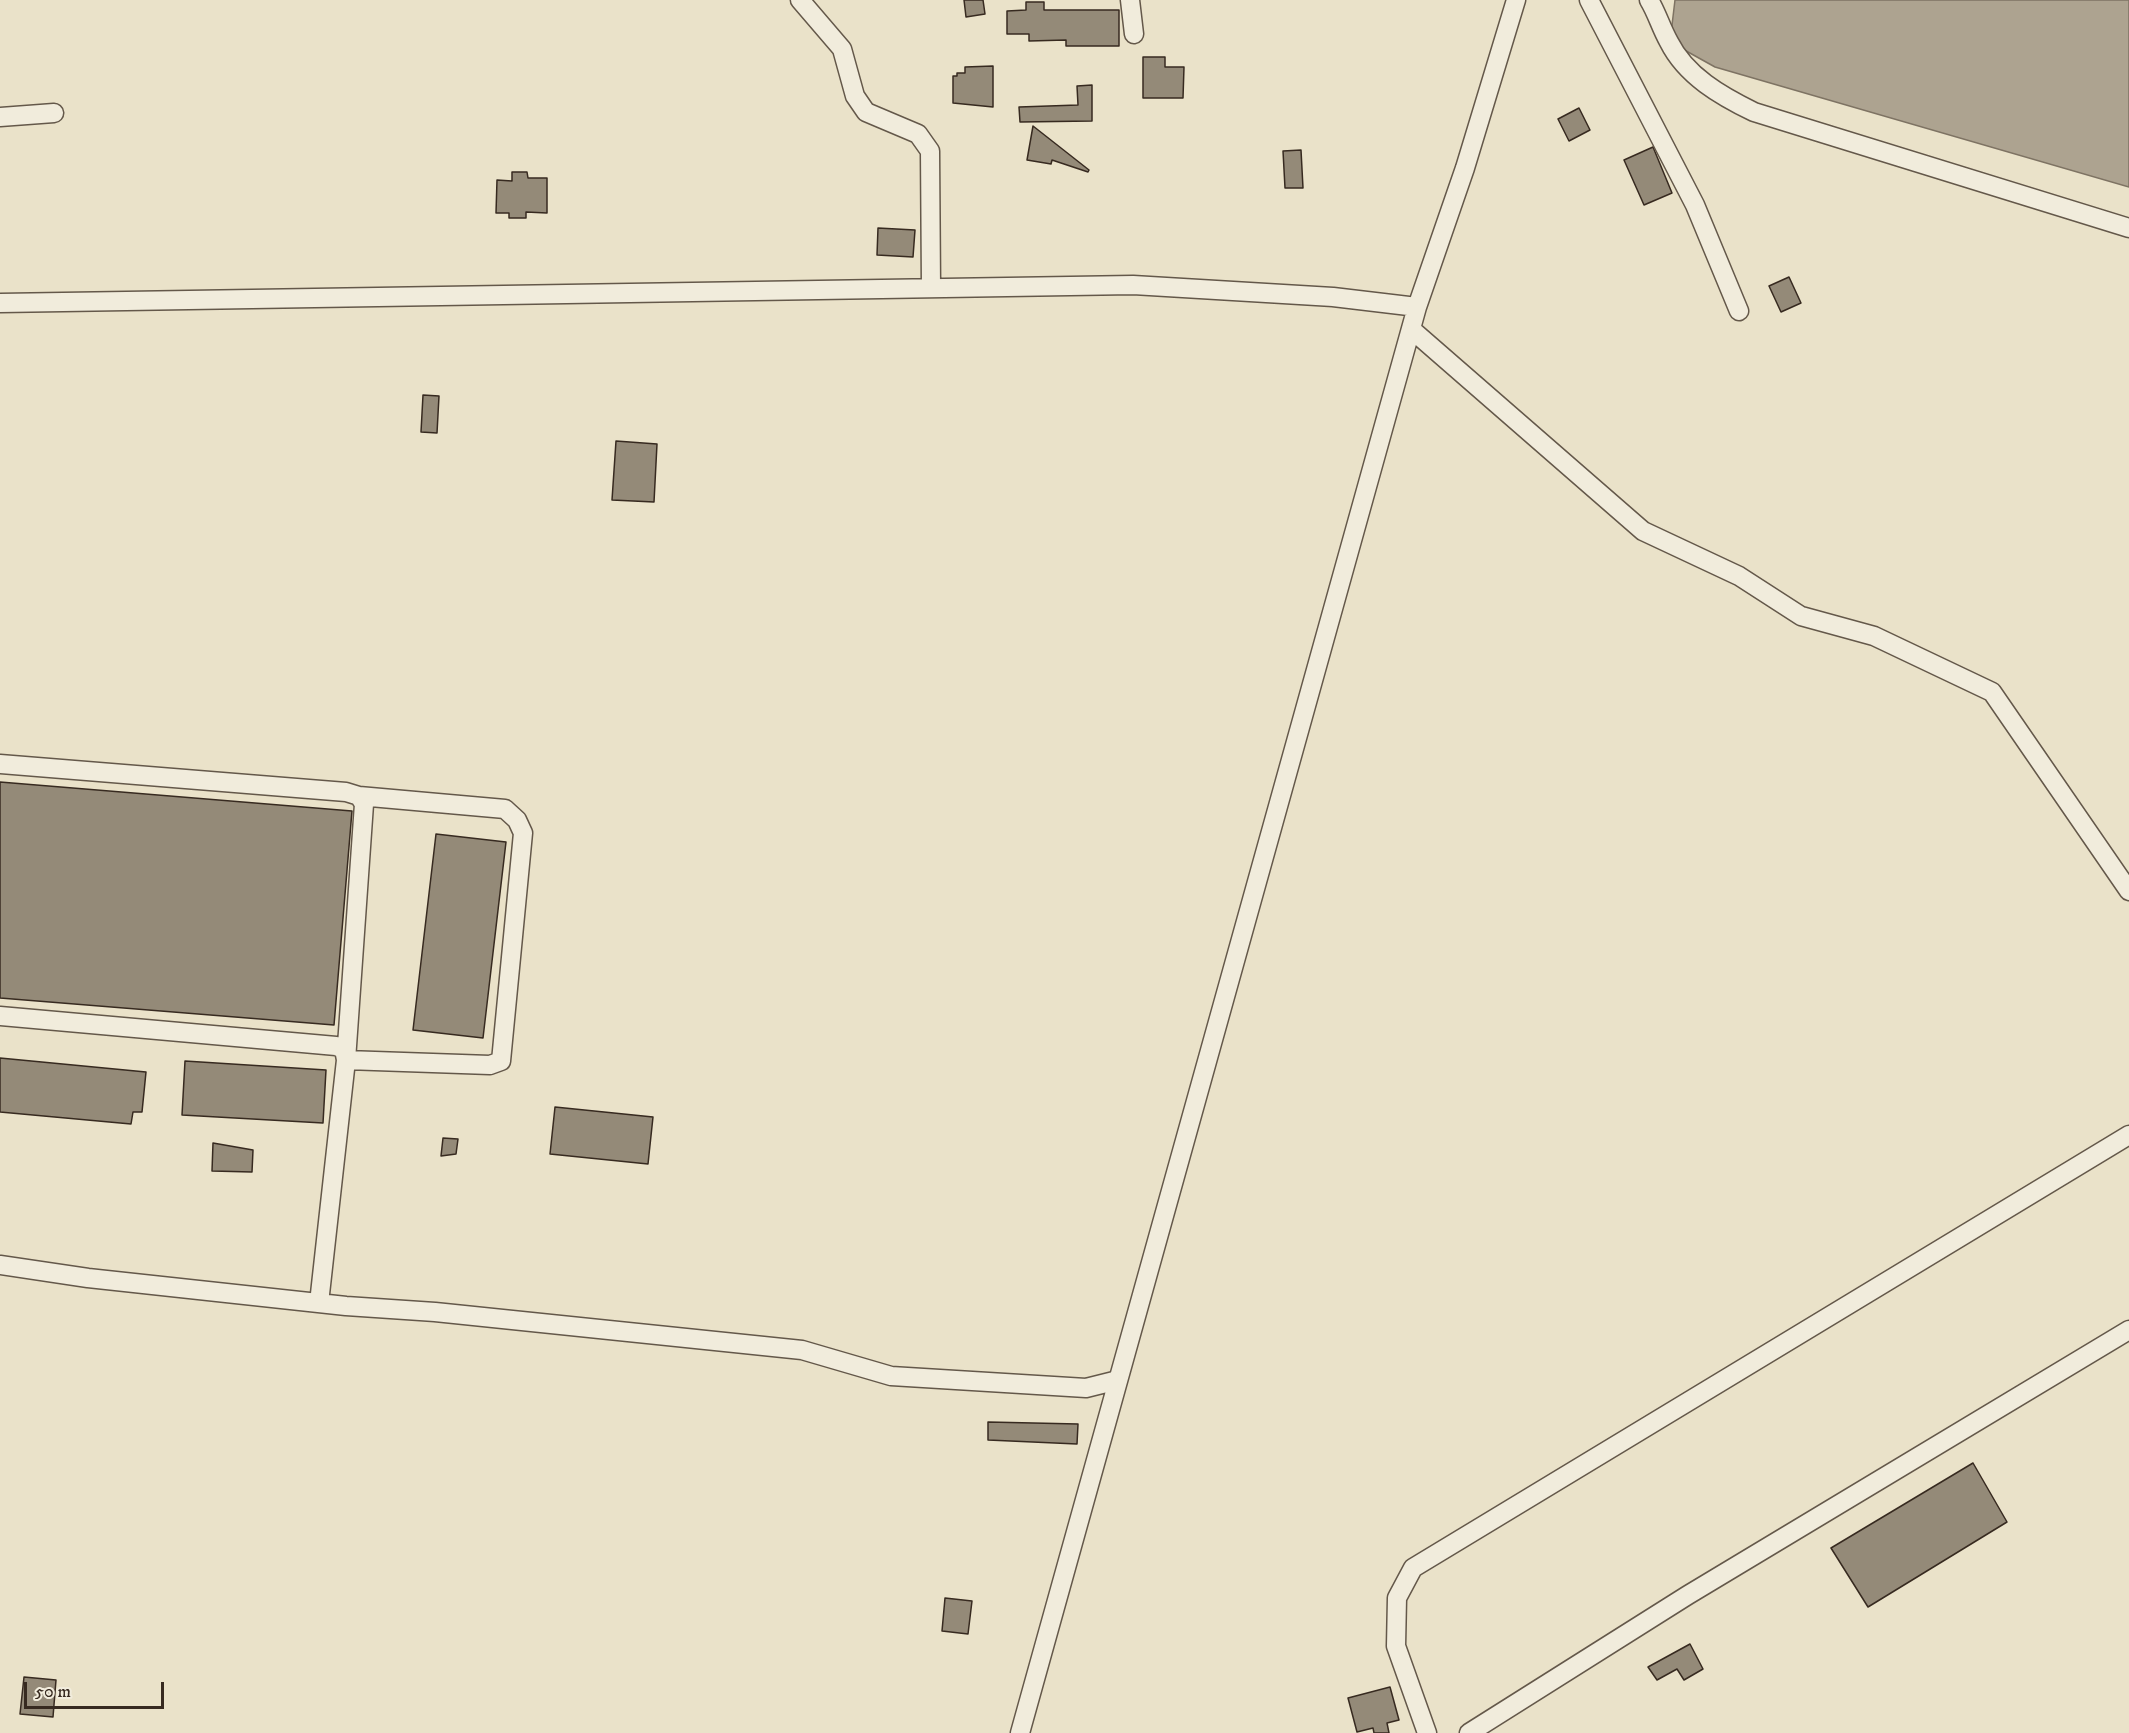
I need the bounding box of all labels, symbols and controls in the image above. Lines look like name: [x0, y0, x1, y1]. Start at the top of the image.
scale bar: [27, 1670, 166, 1708]
text: 50 m: [35, 1681, 71, 1703]

